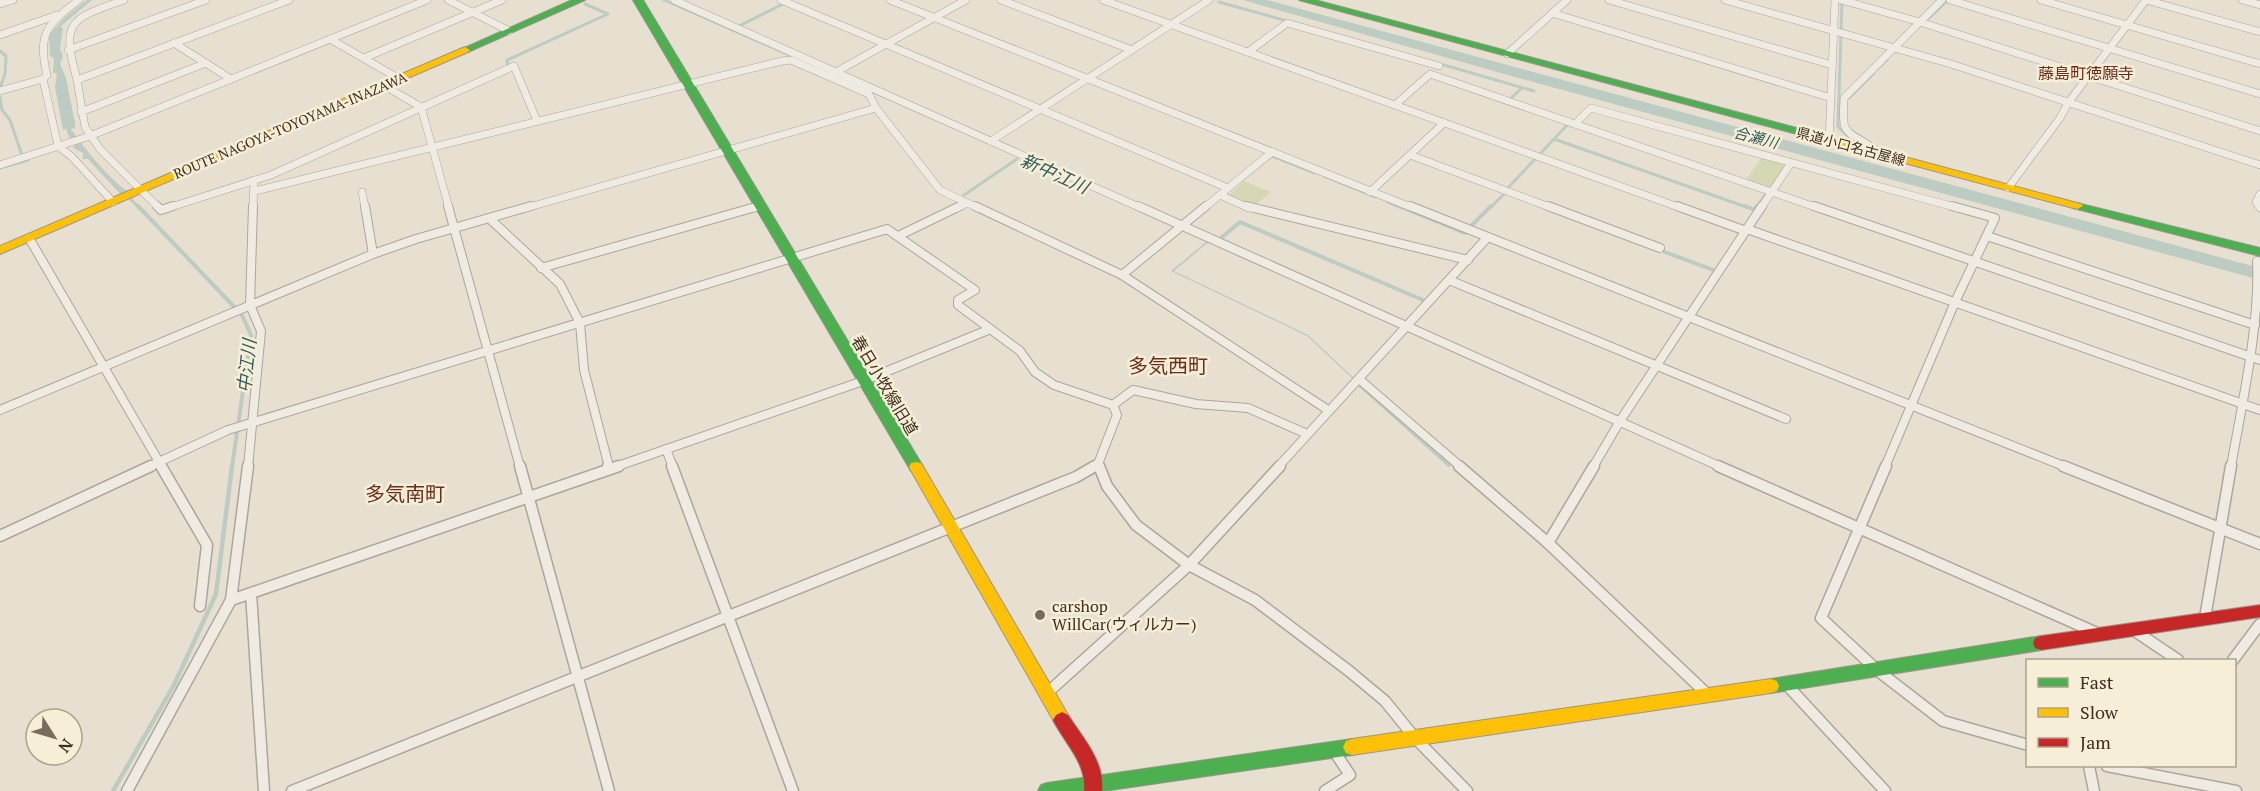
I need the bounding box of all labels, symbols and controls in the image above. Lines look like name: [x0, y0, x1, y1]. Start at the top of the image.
district label: 藤島町徳願寺: [2038, 62, 2134, 84]
street label: ROUTE NAGOYA-TOYOYAMA-INAZAWA: [170, 67, 410, 183]
water label: 合瀬川: [1732, 122, 1782, 153]
street label: 県道小口名古屋線: [1794, 122, 1908, 170]
water label: 新中江川: [1017, 147, 1095, 199]
street label: 春日小牧線旧道: [847, 331, 923, 439]
water label: 中江川: [231, 336, 261, 394]
district label: 多気西町: [1128, 352, 1208, 379]
district label: 多気南町: [365, 480, 445, 507]
place label: carshop WillCar(ウィルカー): [1052, 595, 1196, 635]
marker: carshop WillCar(ウィルカー): [1033, 608, 1047, 622]
legend: [2026, 659, 2236, 767]
text: Fast: [2080, 670, 2114, 694]
text: Slow: [2080, 700, 2119, 724]
north arrow: [24, 707, 84, 767]
text: Jam: [2080, 730, 2111, 754]
text: N: [54, 735, 78, 757]

